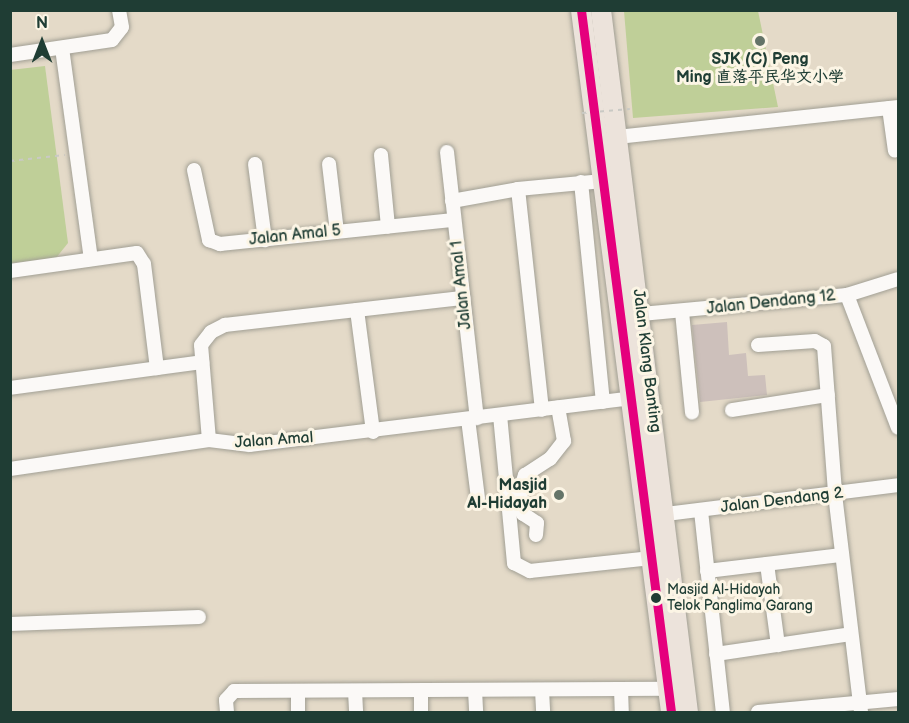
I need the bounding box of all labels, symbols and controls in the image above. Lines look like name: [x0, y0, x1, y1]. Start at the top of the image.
north arrow: [12, 12, 72, 72]
text: N: [36, 14, 48, 33]
marker: SJK (C) Peng Ming 直落平民华文小学: [753, 34, 767, 48]
place label: SJK (C) Peng Ming 直落平民华文小学: [676, 50, 844, 88]
street label: Jalan Amal 5: [248, 222, 342, 250]
street label: Jalan Amal 1: [448, 240, 476, 330]
street label: Jalan Dendang 12: [706, 287, 836, 319]
street label: Jalan Klang Banting: [628, 288, 664, 434]
street label: Jalan Amal: [234, 429, 314, 453]
place label: Masjid Al-Hidayah: [467, 476, 547, 514]
street label: Jalan Dendang 2: [720, 484, 844, 518]
marker: Masjid Al-Hidayah: [552, 488, 566, 502]
place label: Masjid Al-Hidayah Telok Panglima Garang: [667, 582, 813, 614]
marker: Masjid Al-Hidayah Telok Panglima Garang: [650, 592, 662, 604]

